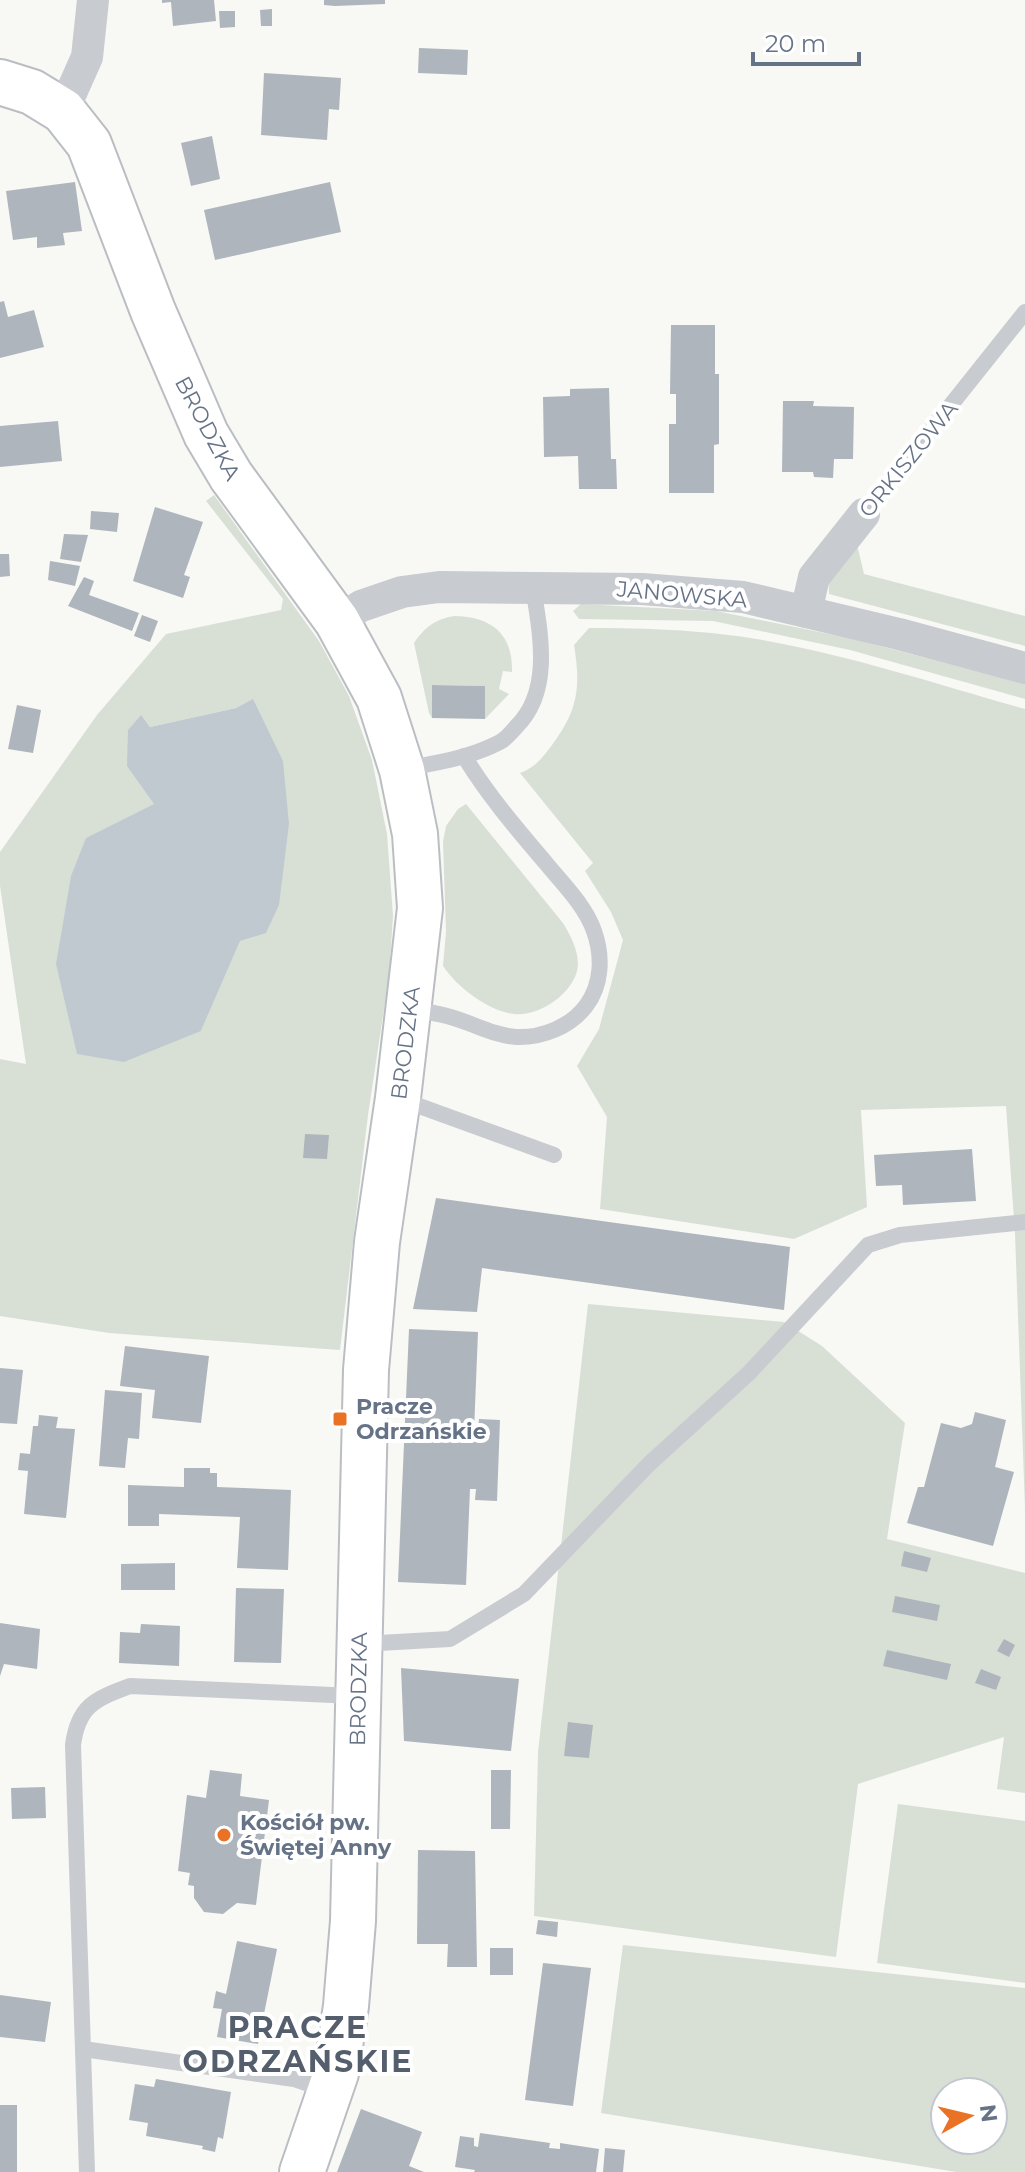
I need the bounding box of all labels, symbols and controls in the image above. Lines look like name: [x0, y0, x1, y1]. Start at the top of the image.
scale bar: [753, 16, 859, 66]
text: 20 m: [765, 29, 826, 58]
street label: BRODZKA: [169, 372, 246, 485]
street label: ORKISZOWA: [853, 396, 964, 523]
street label: JANOWSKA: [615, 575, 749, 614]
street label: BRODZKA: [385, 985, 426, 1101]
place label: Pracze Odrzańskie: [356, 1393, 487, 1445]
marker: Pracze Odrzańskie: [331, 1410, 349, 1428]
street label: BRODZKA: [344, 1632, 373, 1746]
place label: Kościół pw. Świętej Anny: [240, 1809, 392, 1861]
marker: Kościół pw. Świętej Anny: [215, 1826, 233, 1844]
district label: PRACZE ODRZAŃSKIE: [183, 2009, 413, 2080]
north arrow: [929, 2076, 1009, 2156]
text: N: [974, 2103, 1003, 2124]

